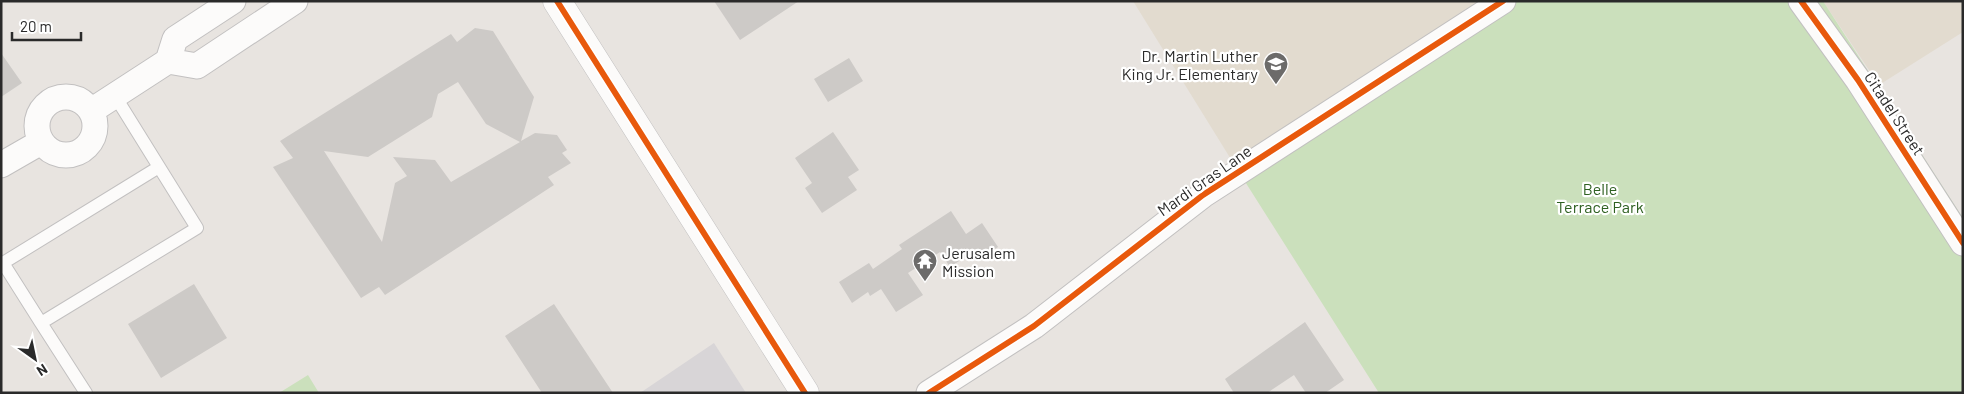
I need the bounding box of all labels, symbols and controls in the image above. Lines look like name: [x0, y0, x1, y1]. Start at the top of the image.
scale bar: [12, 10, 81, 42]
text: 20 m: [20, 17, 52, 35]
place label: Dr. Martin Luther King Jr. Elementary: [1122, 46, 1259, 83]
school or university icon: Dr. Martin Luther King Jr. Elementary: [1263, 51, 1289, 85]
street label: Citadel Street: [1861, 68, 1929, 158]
street label: Mardi Gras Lane: [1153, 141, 1255, 219]
park label: Belle Terrace Park: [1556, 179, 1644, 216]
place label: Jerusalem Mission: [942, 243, 1015, 280]
temple icon: Jerusalem Mission: [912, 248, 938, 282]
north arrow: [10, 334, 60, 384]
text: N: [34, 361, 51, 380]

